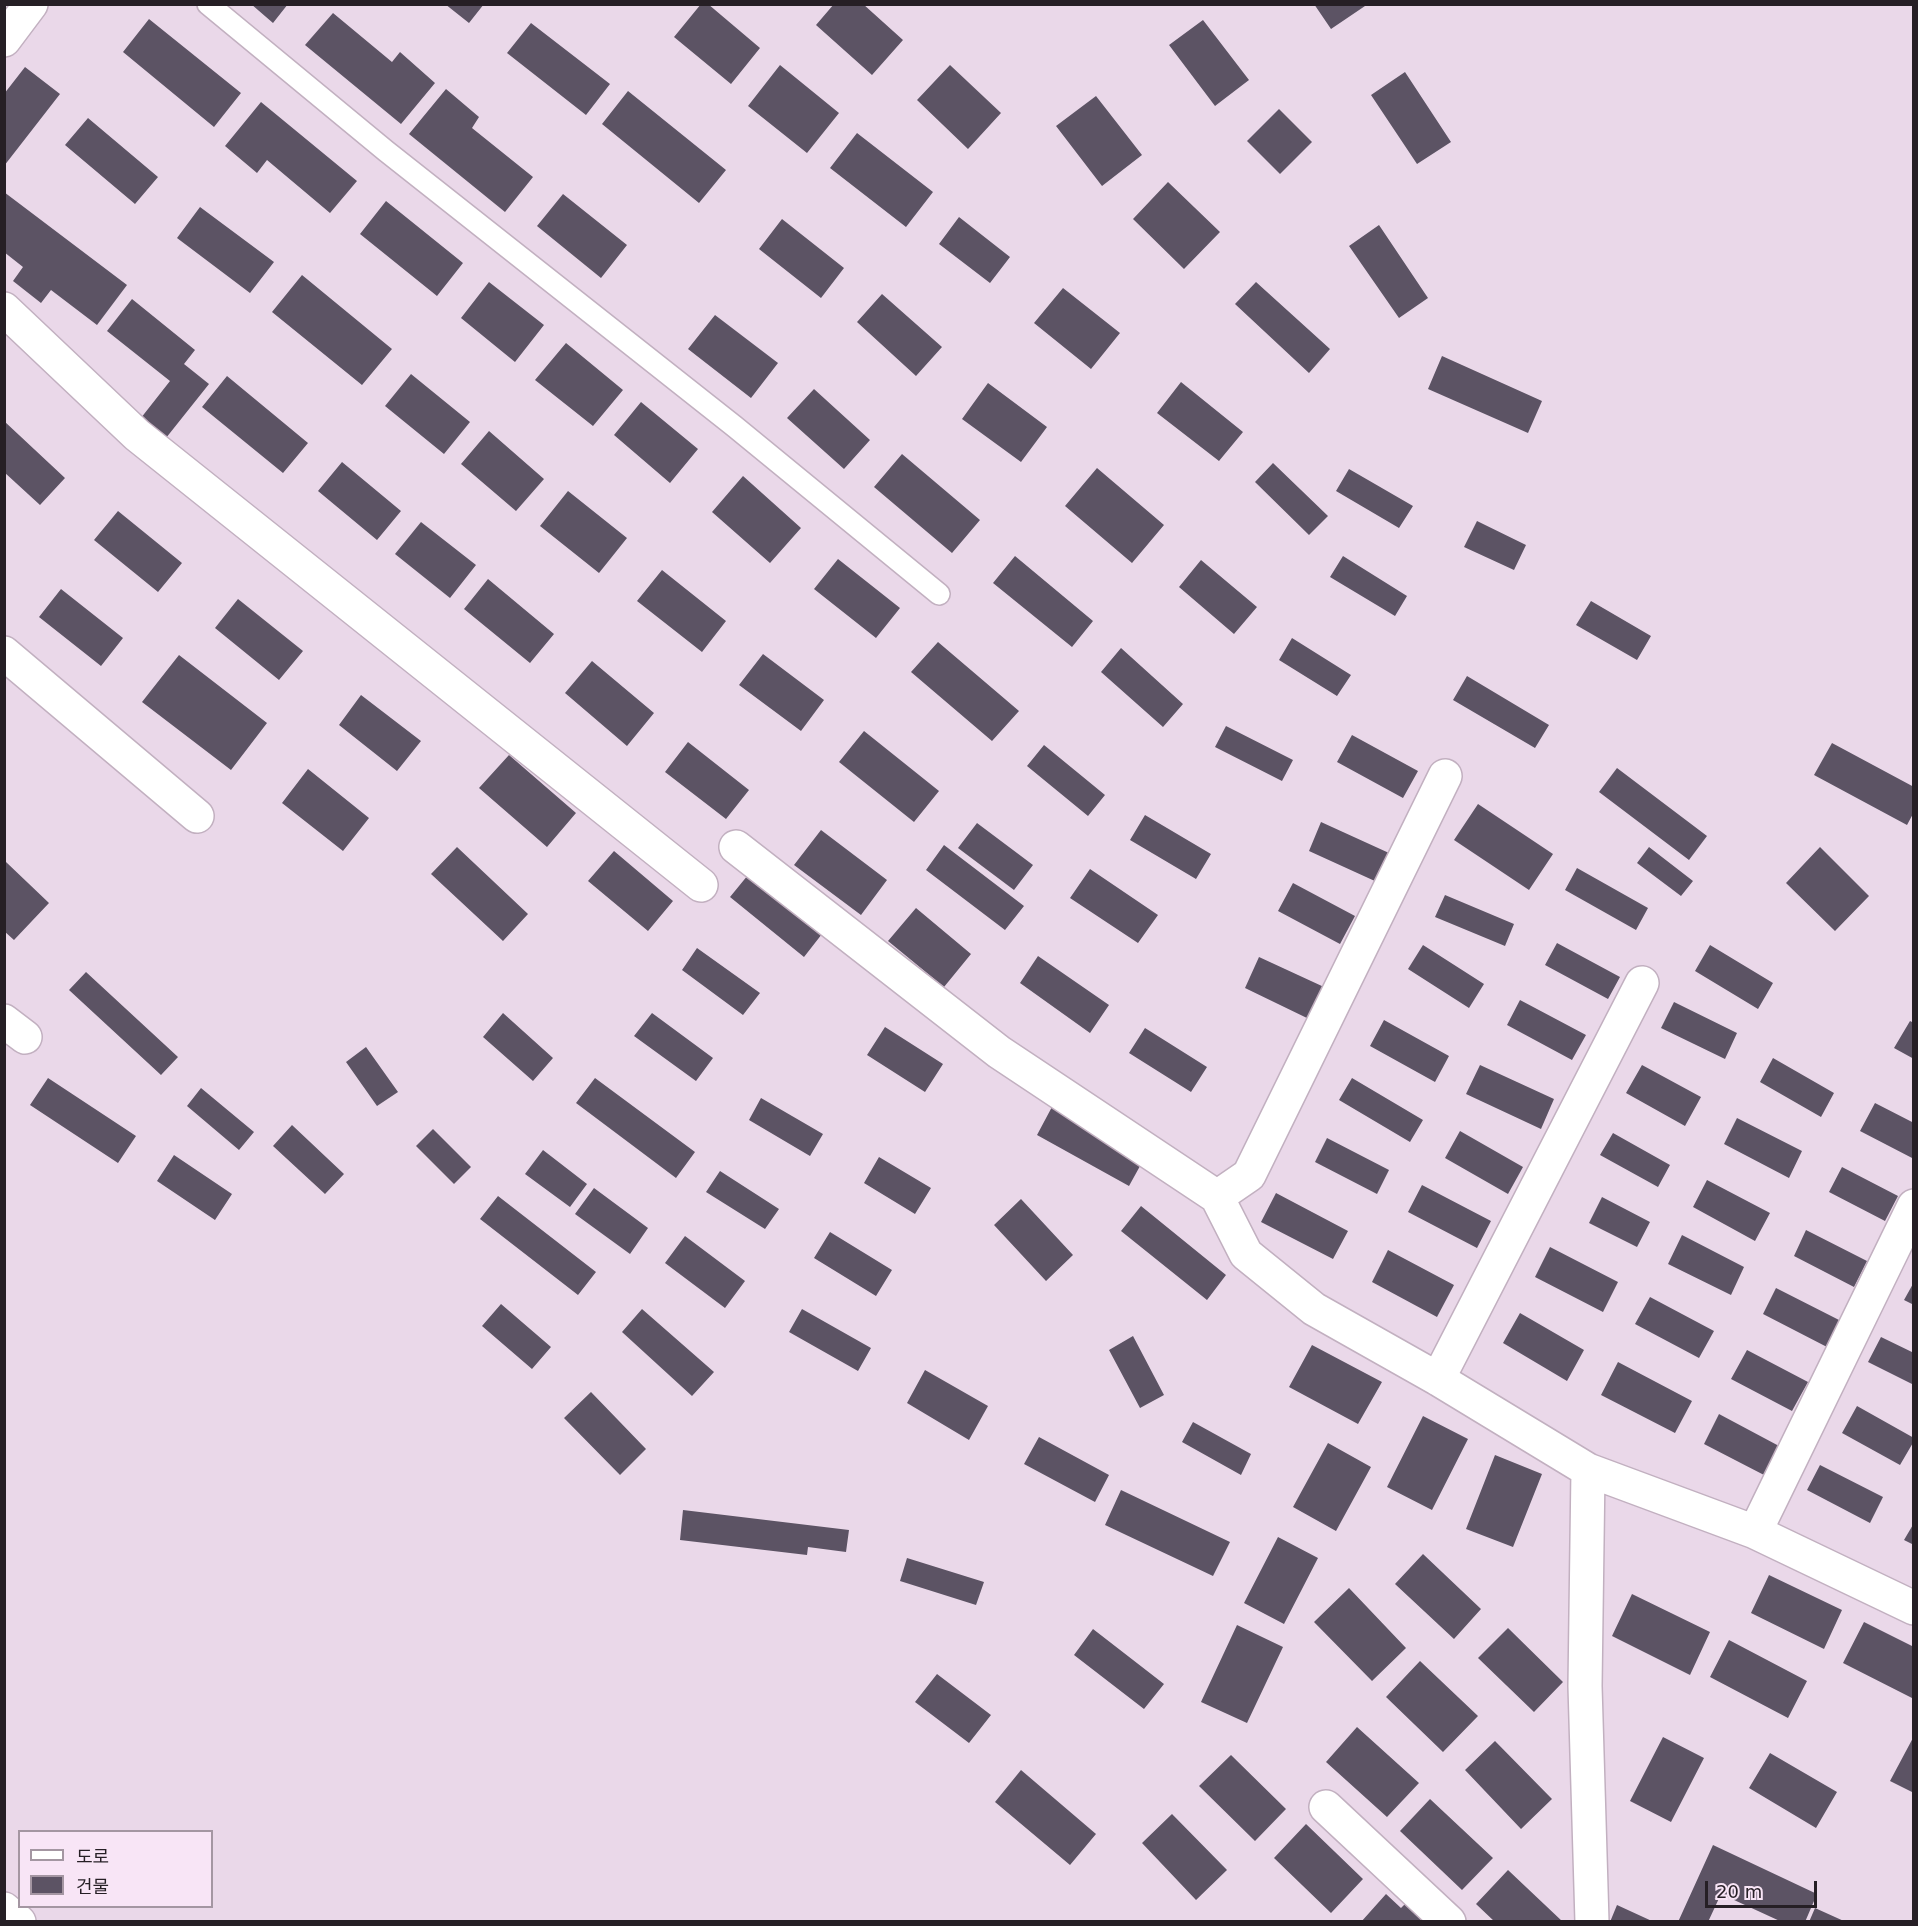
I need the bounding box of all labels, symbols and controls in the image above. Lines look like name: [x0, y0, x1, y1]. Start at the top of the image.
legend: [18, 1830, 213, 1908]
text: 도로: [76, 1846, 109, 1867]
scale bar: [1708, 1869, 1820, 1907]
text: 건물: [76, 1876, 109, 1897]
text: 20 m: [1716, 1881, 1762, 1902]

